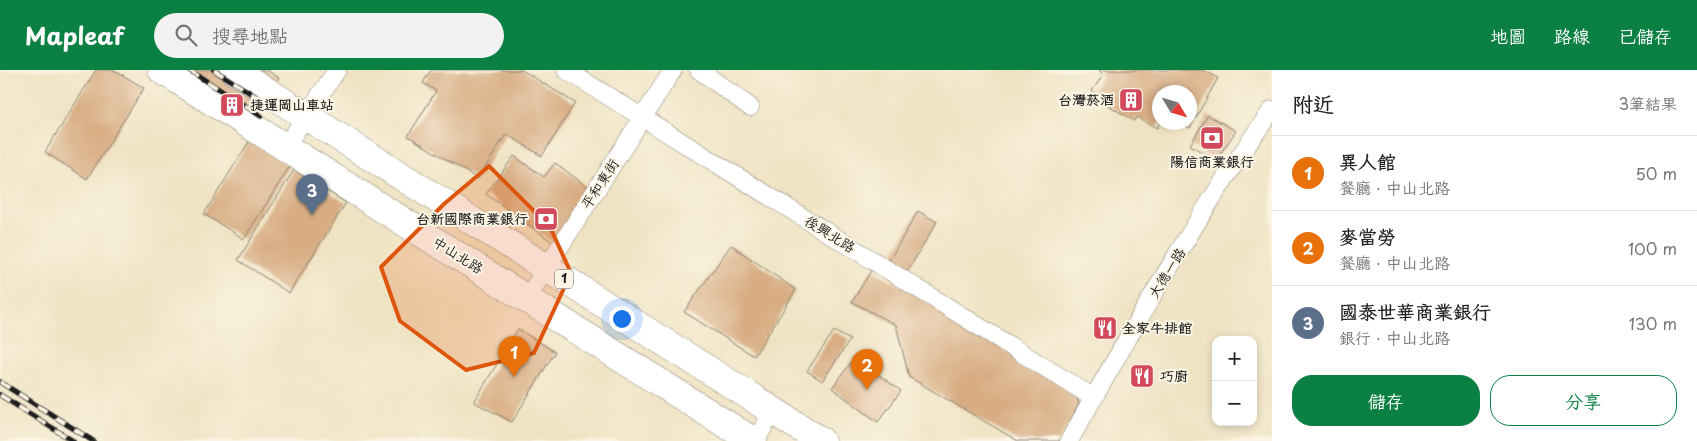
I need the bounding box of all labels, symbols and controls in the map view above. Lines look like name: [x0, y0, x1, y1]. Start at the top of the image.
search box: [154, 13, 504, 58]
text: Mapleaf: [25, 17, 124, 53]
icon: search: [172, 21, 200, 49]
text: 搜尋地點: [212, 21, 288, 49]
text: 地圖: [1490, 22, 1526, 49]
text: 路線: [1554, 22, 1590, 49]
text: 已儲存: [1618, 22, 1672, 49]
north arrow: [1152, 85, 1197, 130]
building icon: 台灣菸酒: [1118, 87, 1144, 113]
text: 附近: [1292, 87, 1334, 119]
place label: 台灣菸酒: [1058, 89, 1114, 110]
text: 3筆結果: [1618, 91, 1677, 115]
building icon: 捷運岡山車站: [219, 92, 245, 118]
place label: 捷運岡山車站: [250, 94, 334, 115]
bank icon: 陽信商業銀行: [1199, 125, 1225, 151]
text: 異人館: [1339, 147, 1396, 175]
place label: 陽信商業銀行: [1170, 151, 1254, 172]
street label: 平和東街: [576, 155, 624, 213]
text: 1: [1304, 161, 1312, 185]
text: 50 m: [1636, 161, 1677, 185]
pin: 3: [296, 174, 328, 215]
text: 餐廳 · 中山北路: [1339, 175, 1450, 199]
bank icon: 台新國際商業銀行: [533, 206, 559, 232]
place label: 台新國際商業銀行: [416, 208, 528, 229]
street label: 後興北路: [801, 210, 860, 257]
text: 麥當勞: [1339, 222, 1396, 250]
street label: 中山北路: [429, 231, 488, 278]
text: 2: [1302, 236, 1314, 260]
text: 100 m: [1628, 236, 1677, 260]
street label: 大德一路: [1143, 243, 1190, 302]
text: 餐廳 · 中山北路: [1339, 250, 1450, 274]
road number: 1: [555, 270, 573, 288]
text: 國泰世華商業銀行: [1339, 297, 1491, 325]
your location: [609, 306, 635, 332]
text: 3: [1303, 311, 1313, 335]
text: 130 m: [1629, 311, 1677, 335]
restaurant icon: 全家牛排館: [1092, 315, 1118, 341]
place label: 全家牛排館: [1122, 317, 1192, 338]
text: 銀行 · 中山北路: [1339, 325, 1450, 349]
pin: 1: [498, 336, 530, 377]
map controls: [1212, 336, 1257, 426]
button: +: [1212, 336, 1257, 381]
pin: 2: [851, 349, 883, 390]
restaurant icon: 巧廚: [1129, 363, 1155, 389]
place label: 巧廚: [1160, 365, 1188, 386]
button: 儲存: [1292, 375, 1480, 426]
button: 分享: [1490, 375, 1677, 426]
button: −: [1212, 381, 1257, 426]

